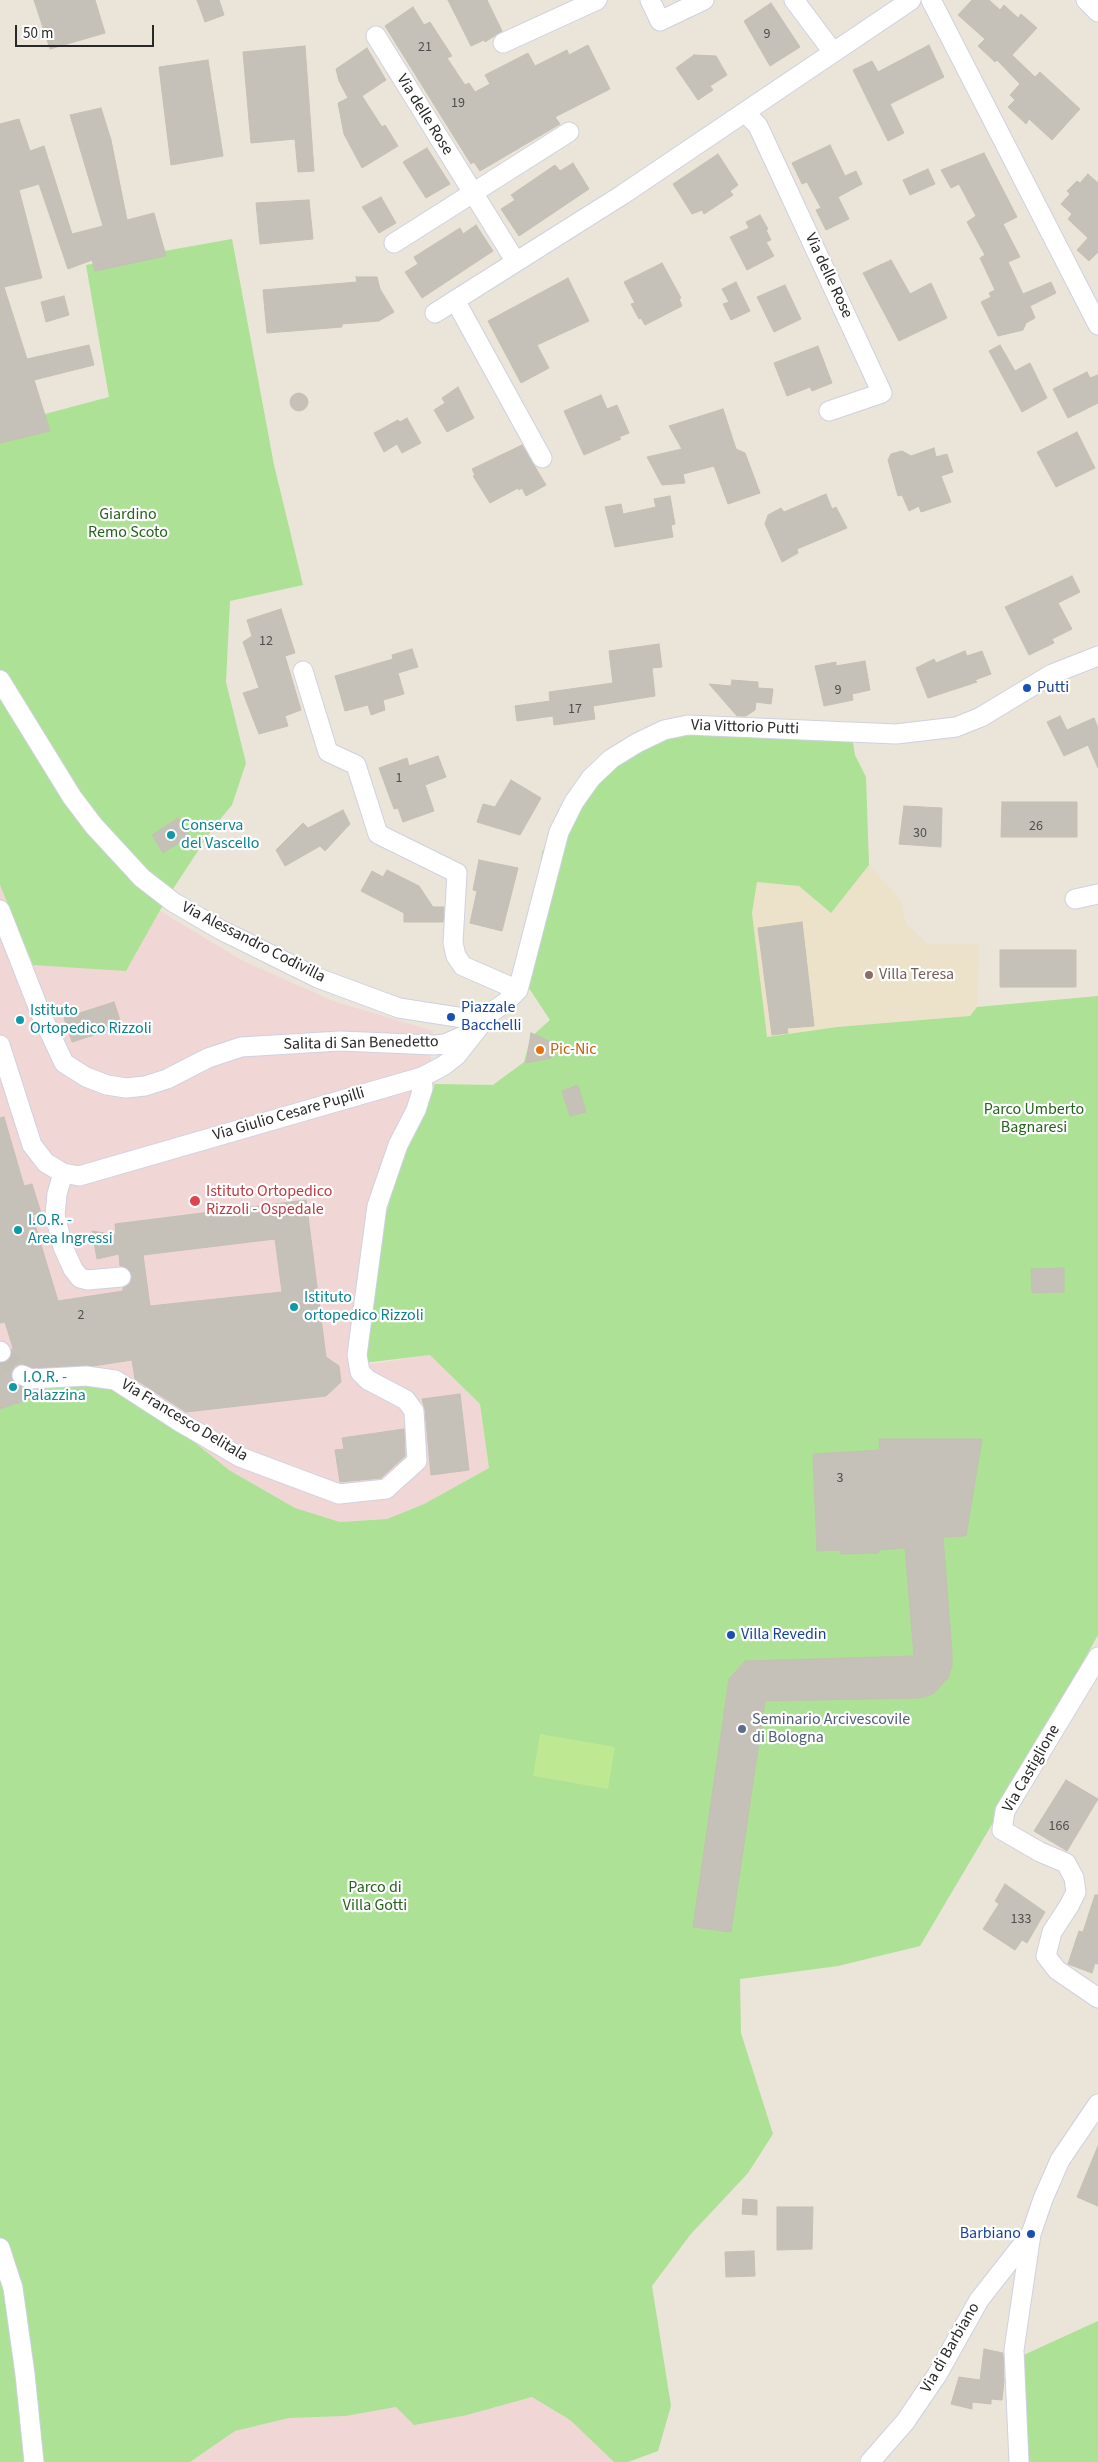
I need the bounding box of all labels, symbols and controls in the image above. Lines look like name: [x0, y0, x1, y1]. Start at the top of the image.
scale bar: [18, 15, 156, 47]
text: 50 m: [23, 23, 53, 44]
house number: 9: [764, 27, 770, 43]
house number: 21: [418, 40, 432, 56]
street label: Via delle Rose: [392, 71, 456, 159]
house number: 19: [451, 96, 465, 112]
street label: Via delle Rose: [800, 230, 856, 322]
park label: Giardino Remo Scoto: [88, 505, 168, 543]
house number: 12: [259, 634, 273, 650]
place label: Putti: [1037, 678, 1069, 698]
marker: Putti: [1021, 682, 1033, 694]
house number: 9: [835, 683, 841, 699]
house number: 17: [568, 702, 582, 718]
street label: Via Vittorio Putti: [691, 717, 799, 739]
house number: 1: [396, 771, 402, 787]
place label: Conserva del Vascello: [181, 816, 259, 854]
house number: 26: [1029, 819, 1043, 835]
house number: 30: [913, 826, 927, 842]
marker: Conserva del Vascello: [165, 829, 177, 841]
street label: Via Alessandro Codivilla: [178, 898, 328, 988]
place label: Villa Teresa: [879, 965, 954, 985]
marker: Villa Teresa: [863, 969, 875, 981]
place label: Piazzale Bacchelli: [461, 998, 521, 1036]
place label: Istituto Ortopedico Rizzoli: [30, 1001, 152, 1039]
marker: Piazzale Bacchelli: [445, 1011, 457, 1023]
marker: Istituto Ortopedico Rizzoli: [14, 1014, 26, 1026]
street label: Salita di San Benedetto: [283, 1033, 439, 1055]
place label: Pic-Nic: [550, 1040, 597, 1060]
marker: Pic-Nic: [534, 1044, 546, 1056]
street label: Via Giulio Cesare Pupilli: [211, 1084, 367, 1146]
park label: Parco Umberto Bagnaresi: [984, 1100, 1084, 1138]
place label: Istituto Ortopedico Rizzoli - Ospedale: [206, 1182, 332, 1220]
marker: Istituto Ortopedico Rizzoli - Ospedale: [188, 1194, 202, 1208]
place label: I.O.R. - Area Ingressi: [28, 1211, 113, 1249]
marker: I.O.R. - Area Ingressi: [12, 1224, 24, 1236]
place label: Istituto ortopedico Rizzoli: [304, 1288, 424, 1326]
marker: Istituto ortopedico Rizzoli: [288, 1301, 300, 1313]
house number: 2: [78, 1308, 84, 1324]
place label: I.O.R. - Palazzina: [23, 1368, 86, 1406]
street label: Via Francesco Delitala: [117, 1376, 251, 1466]
marker: I.O.R. - Palazzina: [7, 1381, 19, 1393]
house number: 3: [837, 1471, 843, 1487]
place label: Villa Revedin: [741, 1625, 826, 1645]
marker: Villa Revedin: [725, 1629, 737, 1641]
place label: Seminario Arcivescovile di Bologna: [752, 1710, 910, 1748]
street label: Via Castiglione: [999, 1722, 1065, 1816]
marker: Seminario Arcivescovile di Bologna: [736, 1723, 748, 1735]
house number: 166: [1049, 1819, 1069, 1835]
park label: Parco di Villa Gotti: [343, 1878, 407, 1916]
house number: 133: [1011, 1912, 1031, 1928]
place label: Barbiano: [960, 2224, 1021, 2244]
marker: Barbiano: [1025, 2228, 1037, 2240]
street label: Via di Barbiano: [917, 2300, 985, 2396]

